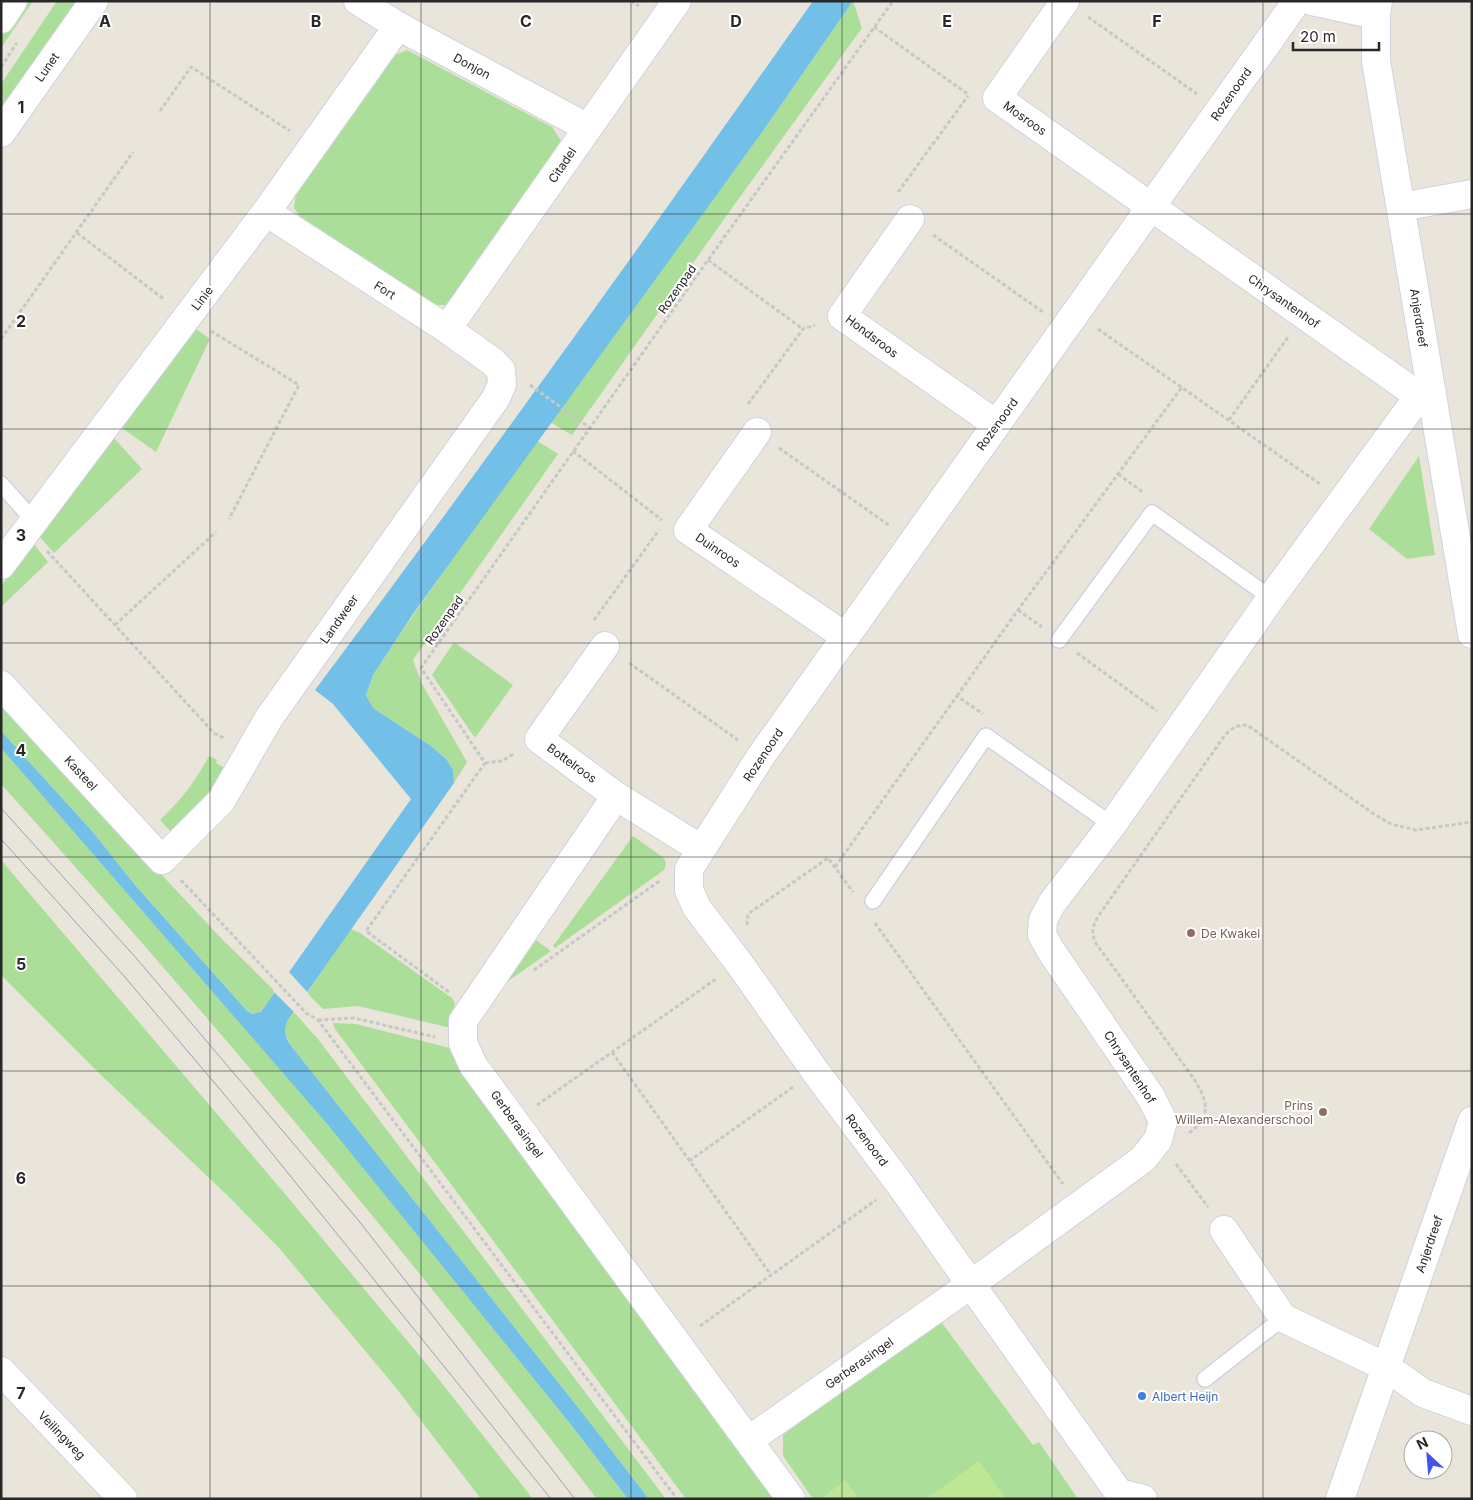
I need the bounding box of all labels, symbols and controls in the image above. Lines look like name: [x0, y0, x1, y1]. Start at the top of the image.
text: A: [99, 11, 111, 31]
text: B: [311, 11, 321, 31]
text: C: [520, 11, 532, 31]
text: D: [730, 11, 742, 31]
text: E: [942, 11, 952, 31]
text: F: [1152, 11, 1162, 31]
scale bar: [1293, 20, 1379, 52]
text: 20 m: [1300, 27, 1336, 46]
street label: Lunet: [32, 50, 62, 84]
street label: Donjon: [451, 50, 493, 82]
street label: Rozenoord: [1207, 65, 1255, 123]
text: 1: [18, 97, 24, 117]
street label: Mosroos: [1000, 98, 1050, 138]
street label: Citadel: [545, 144, 579, 186]
street label: Rozenpad: [655, 261, 699, 317]
street label: Chrysantenhof: [1245, 271, 1323, 332]
street label: Fort: [372, 278, 399, 302]
street label: Linie: [188, 283, 216, 313]
street label: Anjerdreef: [1407, 287, 1431, 349]
text: 2: [16, 311, 26, 331]
street label: Hondsroos: [843, 311, 901, 361]
street label: Rozenoord: [973, 395, 1021, 453]
text: 3: [16, 525, 26, 545]
street label: Duinroos: [693, 530, 743, 570]
street label: Landweer: [317, 591, 362, 646]
street label: Rozenpad: [422, 592, 466, 648]
street label: Rozenoord: [740, 725, 786, 785]
text: 4: [16, 740, 27, 760]
street label: Bottelroos: [544, 740, 600, 786]
street label: Kasteel: [61, 753, 101, 793]
place label: De Kwakel: [1201, 926, 1260, 941]
marker: De Kwakel: [1185, 927, 1197, 939]
text: 5: [16, 954, 26, 974]
street label: Chrysantenhof: [1101, 1028, 1159, 1107]
street label: Gerberasingel: [487, 1087, 547, 1161]
place label: Prins Willem-Alexanderschool: [1175, 1098, 1313, 1127]
marker: Prins Willem-Alexanderschool: [1317, 1106, 1329, 1118]
street label: Rozenoord: [843, 1111, 891, 1169]
text: 6: [16, 1168, 26, 1188]
street label: Anjerdreef: [1412, 1213, 1446, 1275]
street label: Gerberasingel: [822, 1334, 896, 1392]
text: 7: [16, 1383, 26, 1403]
place label: Albert Heijn: [1152, 1389, 1218, 1404]
marker: Albert Heijn: [1136, 1390, 1148, 1402]
street label: Veilingweg: [35, 1408, 89, 1462]
north arrow: [1403, 1430, 1453, 1480]
text: N: [1414, 1433, 1431, 1453]

